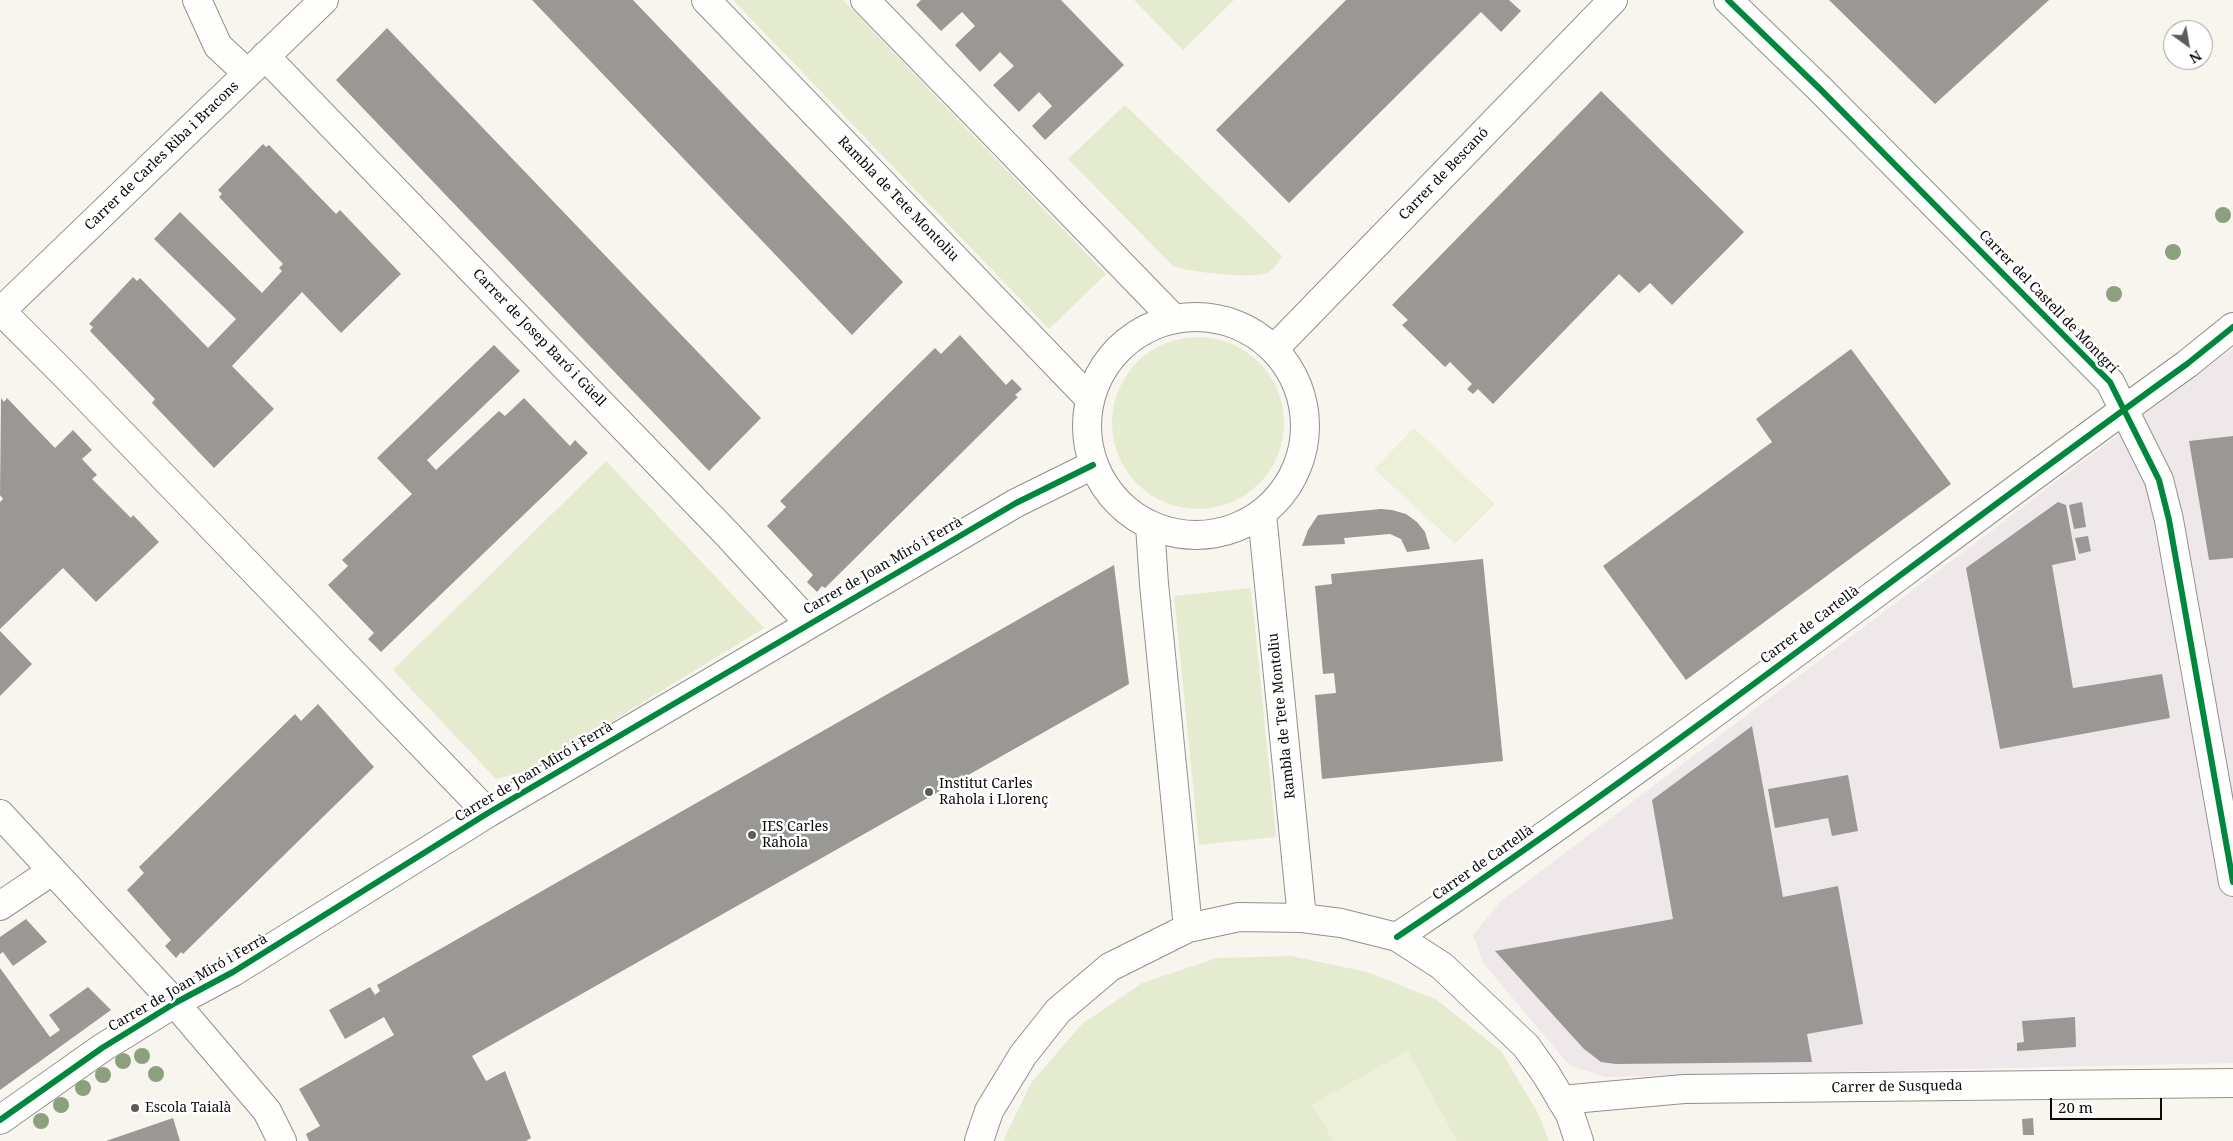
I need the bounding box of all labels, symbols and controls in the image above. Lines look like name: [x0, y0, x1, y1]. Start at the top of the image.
north arrow: [2163, 20, 2213, 70]
text: N: [2186, 46, 2205, 68]
street label: Carrer de Carles Riba i Bracons: [82, 78, 242, 234]
street label: Carrer de Bescanó: [1396, 124, 1492, 224]
street label: Rambla de Tete Montoliu: [834, 133, 962, 265]
street label: Carrer del Castell de Montgrí: [1975, 227, 2121, 377]
street label: Carrer de Josep Baró i Güell: [469, 266, 609, 410]
street label: Carrer de Joan Miró i Ferrà: [801, 514, 965, 618]
street label: Carrer de Cartellà: [1757, 582, 1863, 668]
street label: Rambla de Tete Montoliu: [1265, 632, 1299, 800]
street label: Carrer de Joan Miró i Ferrà: [452, 718, 616, 826]
place label: Institut Carles Rahola i Llorenç: [939, 776, 1048, 809]
marker: Institut Carles Rahola i Llorenç: [923, 786, 935, 798]
place label: IES Carles Rahola: [762, 819, 828, 852]
street label: Carrer de Cartellà: [1429, 822, 1537, 904]
marker: IES Carles Rahola: [746, 829, 758, 841]
street label: Carrer de Joan Miró i Ferrà: [106, 931, 270, 1035]
street label: Carrer de Susqueda: [1831, 1077, 1963, 1097]
scale bar: [2053, 1088, 2166, 1120]
text: 20 m: [2058, 1097, 2093, 1117]
place label: Escola Taialà: [145, 1100, 231, 1116]
marker: Escola Taialà: [129, 1102, 141, 1114]

